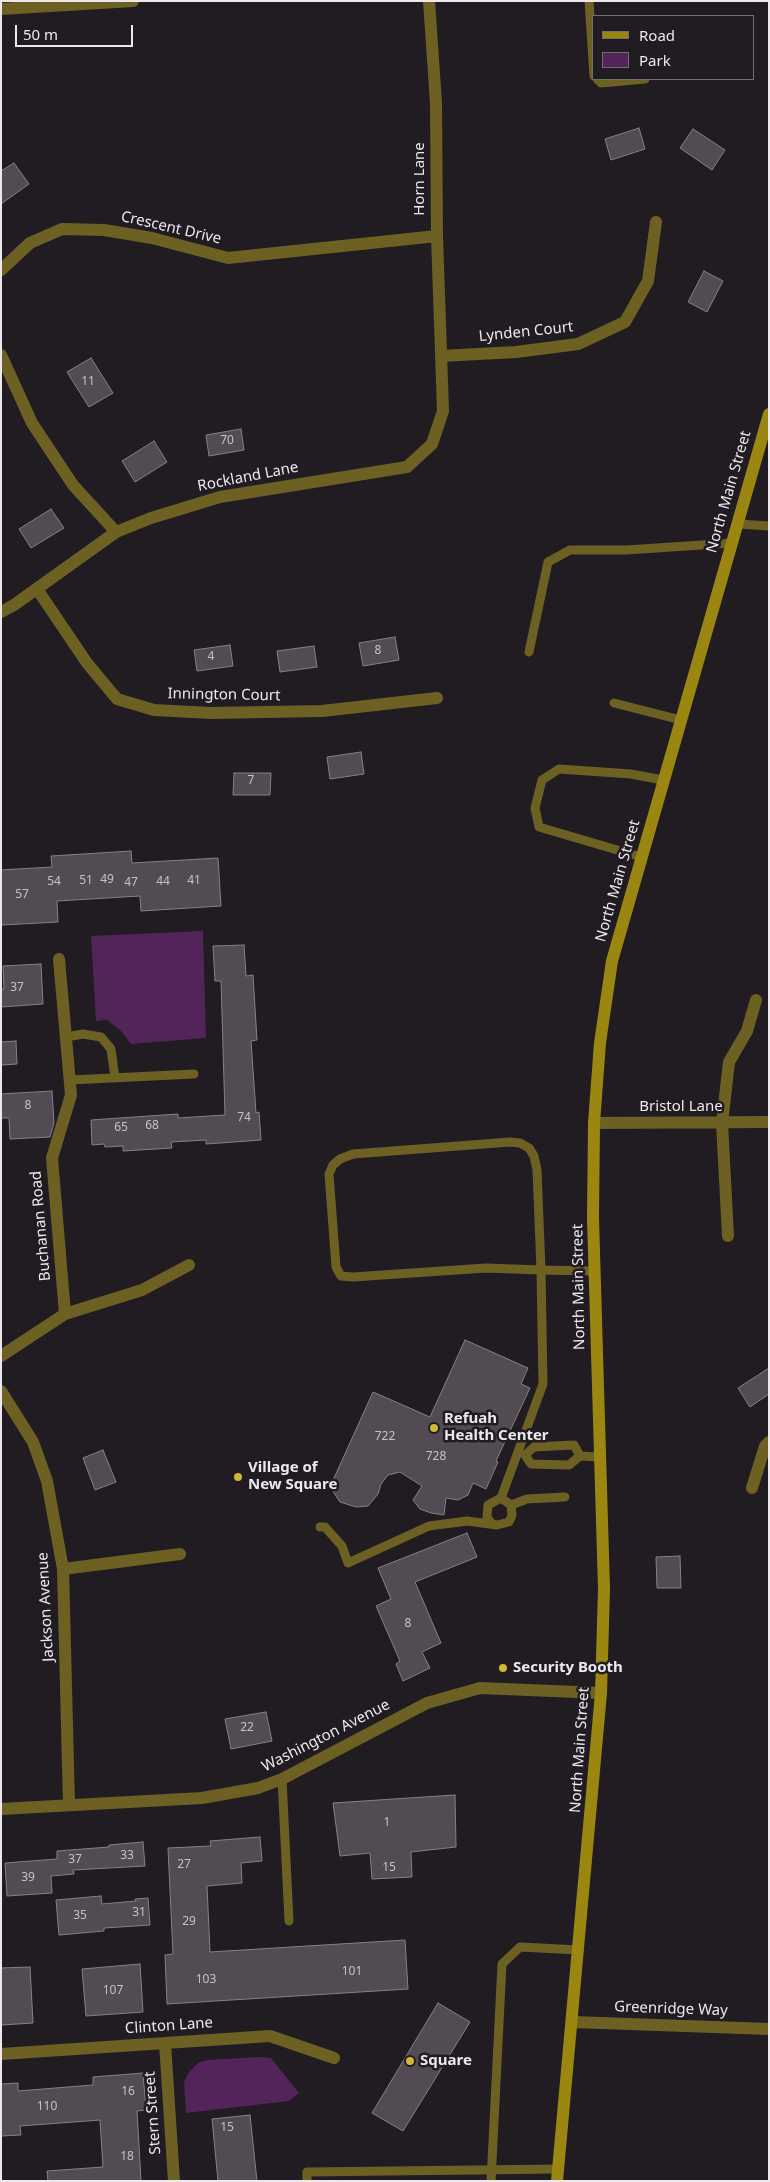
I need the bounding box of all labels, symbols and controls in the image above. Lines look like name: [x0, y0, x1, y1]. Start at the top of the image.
scale bar: [18, 15, 135, 47]
legend: [592, 15, 755, 80]
text: 50 m: [23, 24, 58, 44]
text: Road: [639, 25, 675, 45]
text: Park: [639, 50, 671, 70]
street label: Horn Lane: [411, 142, 429, 216]
street label: Crescent Drive: [119, 208, 223, 248]
street label: Lynden Court: [478, 318, 574, 346]
house number: 11: [81, 375, 95, 389]
street label: North Main Street: [703, 429, 755, 555]
house number: 70: [220, 434, 234, 448]
street label: Rockland Lane: [196, 458, 300, 496]
house number: 8: [375, 644, 381, 658]
house number: 4: [208, 650, 214, 664]
street label: Innington Court: [167, 685, 281, 705]
house number: 7: [248, 774, 254, 788]
street label: North Main Street: [592, 818, 644, 944]
house number: 49: [100, 873, 114, 887]
house number: 51: [79, 874, 93, 888]
house number: 41: [187, 874, 201, 888]
house number: 54: [47, 875, 61, 889]
house number: 44: [156, 875, 170, 889]
house number: 47: [124, 876, 138, 890]
house number: 57: [15, 888, 29, 902]
house number: 37: [10, 981, 24, 995]
street label: Bristol Lane: [639, 1098, 723, 1116]
house number: 8: [25, 1099, 31, 1113]
house number: 74: [237, 1111, 251, 1125]
house number: 68: [145, 1119, 159, 1133]
house number: 65: [114, 1121, 128, 1135]
street label: Buchanan Road: [27, 1170, 55, 1282]
street label: North Main Street: [569, 1224, 589, 1350]
place label: Refuah Health Center: [444, 1410, 549, 1445]
marker: Refuah Health Center: [428, 1422, 440, 1434]
house number: 722: [375, 1430, 395, 1444]
house number: 728: [426, 1450, 446, 1464]
place label: Village of New Square: [248, 1459, 337, 1494]
marker: Village of New Square: [232, 1471, 244, 1483]
street label: Jackson Avenue: [34, 1552, 58, 1662]
house number: 8: [405, 1617, 411, 1631]
place label: Security Booth: [513, 1659, 623, 1677]
marker: Security Booth: [497, 1662, 509, 1674]
street label: North Main Street: [567, 1686, 593, 1814]
street label: Washington Avenue: [259, 1696, 393, 1776]
house number: 22: [240, 1721, 254, 1735]
house number: 1: [384, 1816, 390, 1830]
house number: 33: [120, 1849, 134, 1863]
house number: 37: [68, 1853, 82, 1867]
house number: 27: [177, 1858, 191, 1872]
house number: 15: [382, 1861, 396, 1875]
house number: 39: [21, 1871, 35, 1885]
house number: 31: [132, 1906, 146, 1920]
house number: 35: [73, 1909, 87, 1923]
house number: 29: [182, 1915, 196, 1929]
house number: 101: [342, 1965, 362, 1979]
house number: 103: [196, 1973, 216, 1987]
house number: 107: [103, 1984, 123, 1998]
street label: Greenridge Way: [614, 1998, 728, 2020]
street label: Clinton Lane: [124, 2014, 214, 2038]
place label: Square: [420, 2052, 472, 2070]
marker: Square: [404, 2055, 416, 2067]
street label: Stern Street: [141, 2071, 165, 2155]
house number: 16: [121, 2085, 135, 2099]
house number: 110: [37, 2100, 57, 2114]
house number: 15: [220, 2121, 234, 2135]
house number: 18: [120, 2150, 134, 2164]

